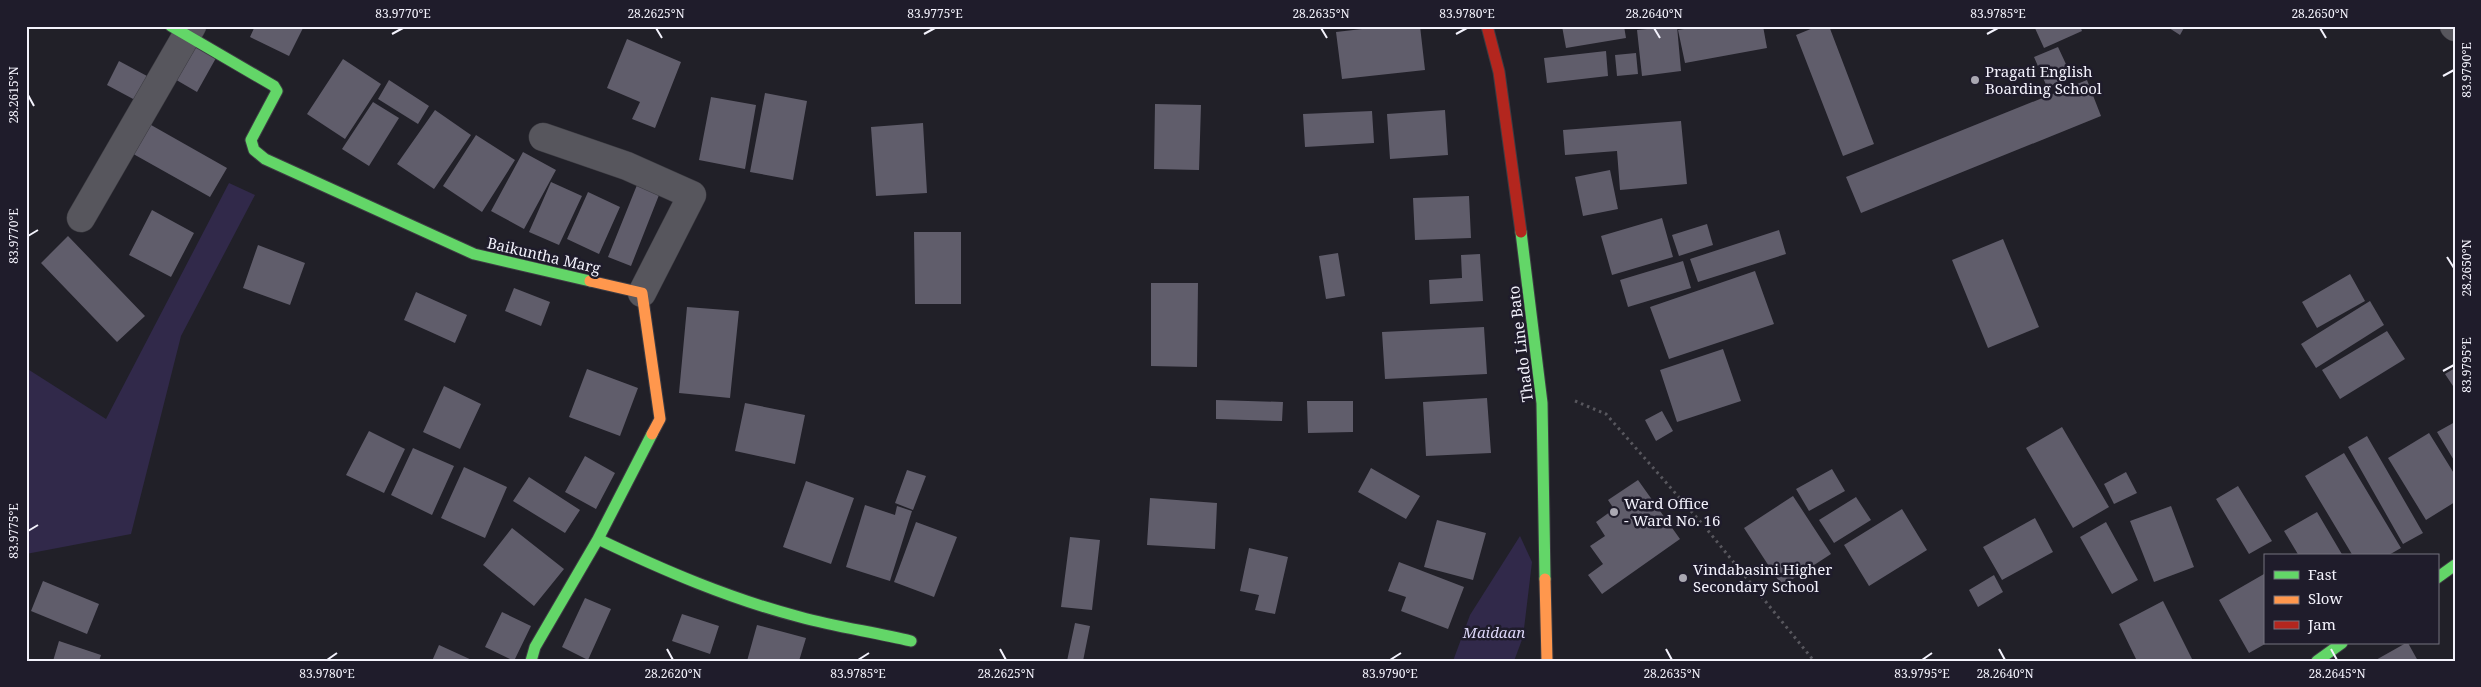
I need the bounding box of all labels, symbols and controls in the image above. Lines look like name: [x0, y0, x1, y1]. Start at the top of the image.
text: 83.9770°E: [375, 5, 431, 22]
text: 28.2625°N: [627, 5, 685, 22]
text: 83.9775°E: [907, 5, 963, 22]
text: 28.2635°N: [1292, 5, 1350, 22]
text: 83.9780°E: [1439, 5, 1495, 22]
text: 28.2640°N: [1625, 5, 1683, 22]
text: 83.9785°E: [1970, 5, 2026, 22]
text: 28.2650°N: [2291, 5, 2349, 22]
text: 83.9790°E: [2458, 42, 2475, 98]
place label: Pragati English Boarding School: [1985, 61, 2102, 98]
text: 28.2615°N: [5, 66, 22, 124]
marker: Pragati English Boarding School: [1969, 74, 1981, 86]
text: 83.9770°E: [5, 208, 22, 264]
street label: Baikuntha Marg: [485, 232, 603, 278]
text: 28.2650°N: [2458, 239, 2475, 297]
street label: Thado Line Bato: [1503, 285, 1537, 403]
text: 83.9795°E: [2458, 337, 2475, 393]
place label: Ward Office - Ward No. 16: [1624, 493, 1720, 530]
text: 83.9775°E: [5, 503, 22, 559]
marker: Ward Office - Ward No. 16: [1608, 506, 1620, 518]
legend: [2264, 554, 2438, 644]
place label: Vindabasini Higher Secondary School: [1693, 559, 1832, 596]
text: Fast: [2308, 564, 2337, 584]
marker: Vindabasini Higher Secondary School: [1677, 572, 1689, 584]
text: Slow: [2308, 588, 2342, 608]
text: Jam: [2307, 614, 2336, 634]
park label: Maidaan: [1462, 622, 1525, 642]
text: 83.9780°E: [299, 665, 355, 682]
text: 28.2620°N: [644, 665, 702, 682]
text: 83.9785°E: [830, 665, 886, 682]
text: 28.2625°N: [977, 665, 1035, 682]
text: 83.9790°E: [1362, 665, 1418, 682]
text: 28.2635°N: [1643, 665, 1701, 682]
text: 83.9795°E: [1894, 665, 1950, 682]
text: 28.2640°N: [1976, 665, 2034, 682]
text: 28.2645°N: [2308, 665, 2366, 682]

